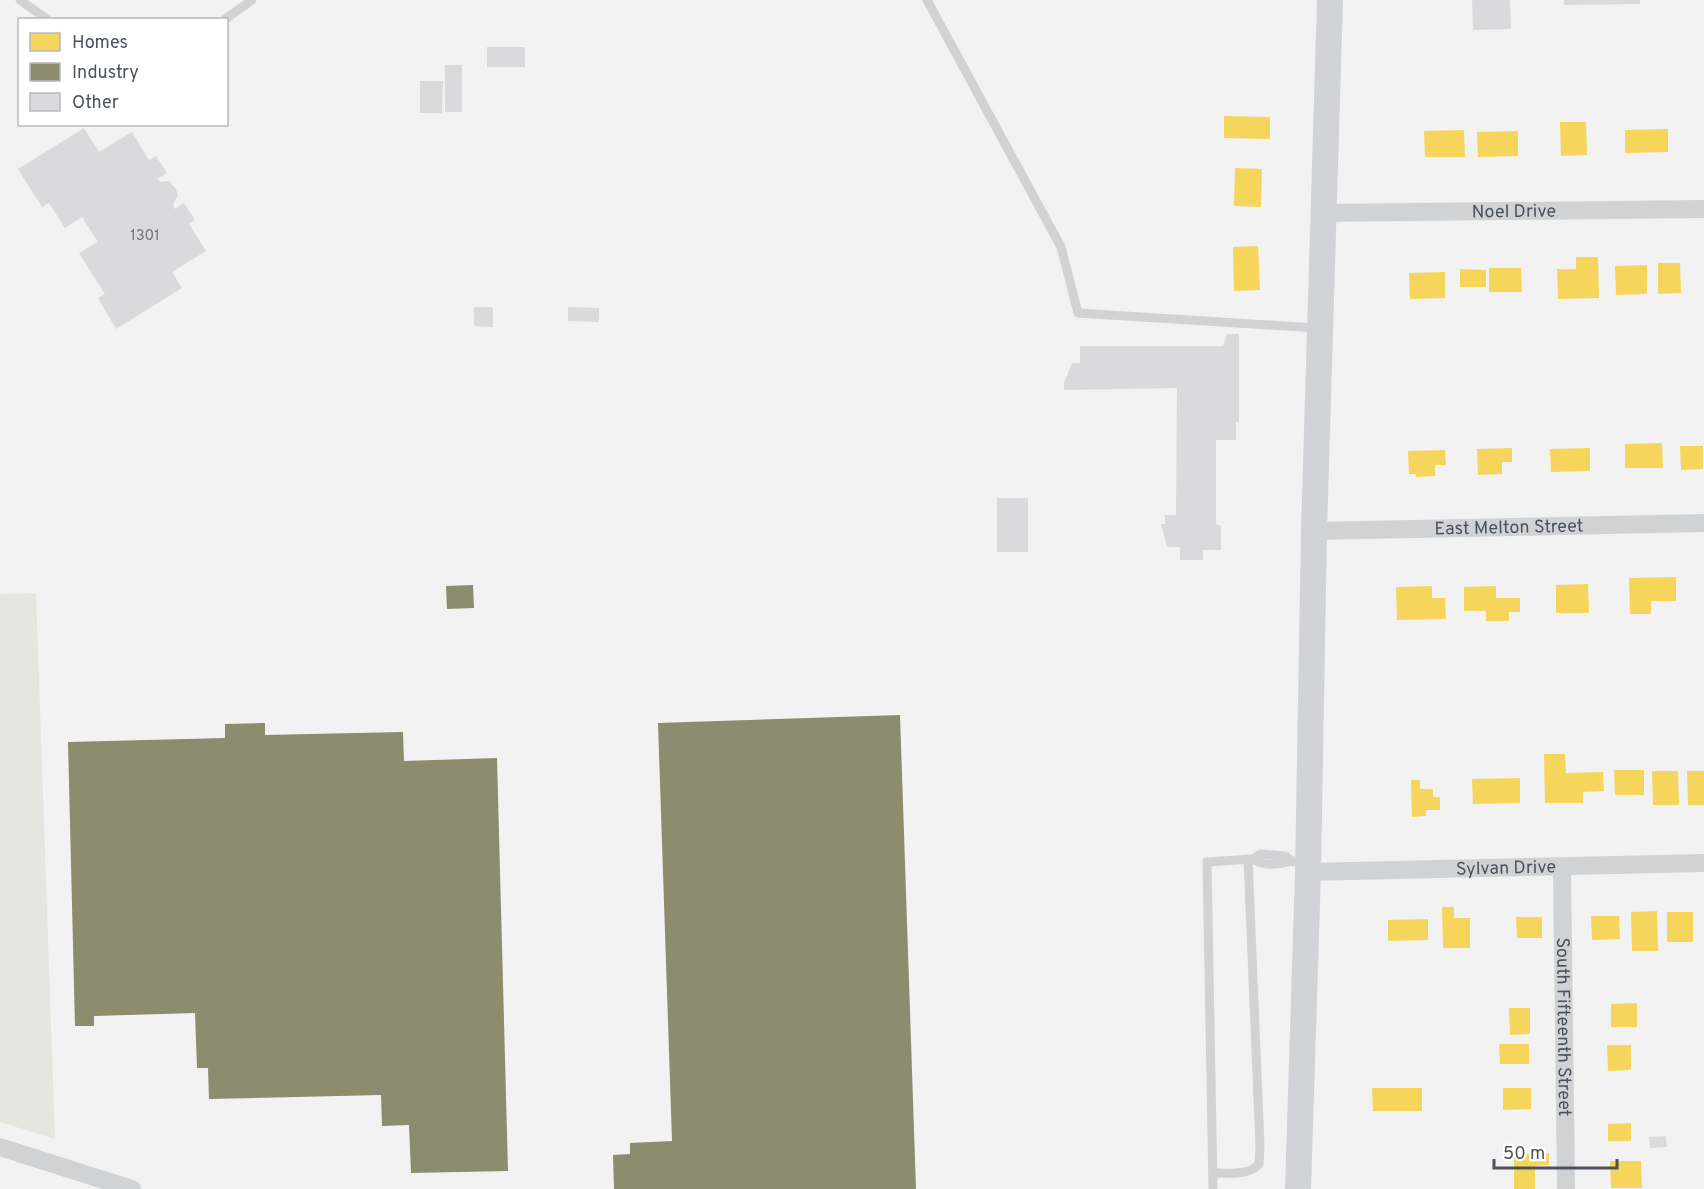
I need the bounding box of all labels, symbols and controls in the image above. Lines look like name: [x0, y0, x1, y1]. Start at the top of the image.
legend: [18, 18, 228, 126]
text: Homes: [72, 32, 128, 55]
text: Industry: [72, 62, 139, 85]
text: Other: [72, 92, 119, 115]
street label: Noel Drive: [1472, 201, 1556, 224]
house number: 1301: [130, 227, 160, 246]
street label: East Melton Street: [1434, 515, 1584, 542]
street label: Sylvan Drive: [1456, 856, 1556, 882]
street label: South Fifteenth Street: [1550, 937, 1575, 1117]
scale bar: [1494, 1132, 1617, 1170]
text: 50 m: [1503, 1143, 1545, 1166]

